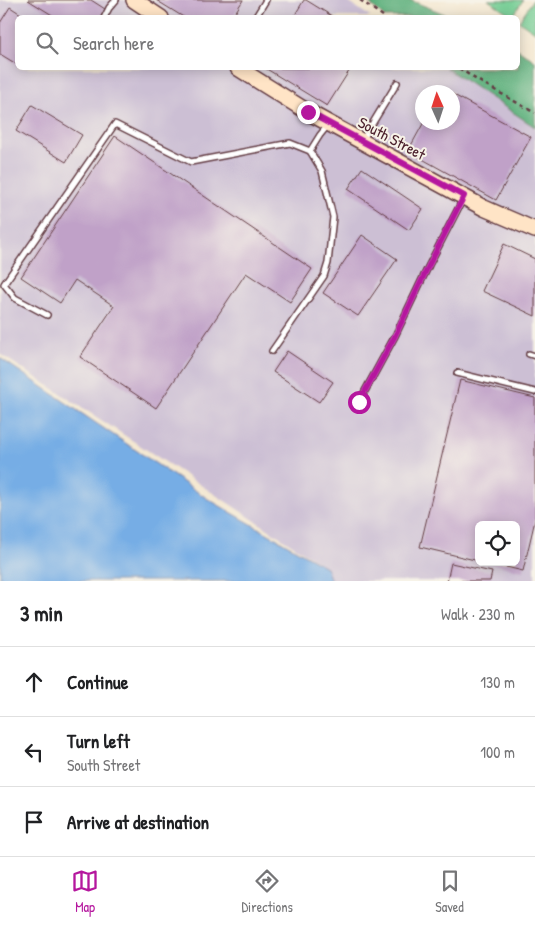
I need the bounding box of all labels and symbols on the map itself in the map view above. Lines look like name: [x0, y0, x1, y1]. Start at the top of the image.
north arrow: [415, 85, 460, 130]
route end: [297, 101, 320, 124]
street label: South Street: [354, 111, 430, 165]
route start: [348, 391, 371, 414]

